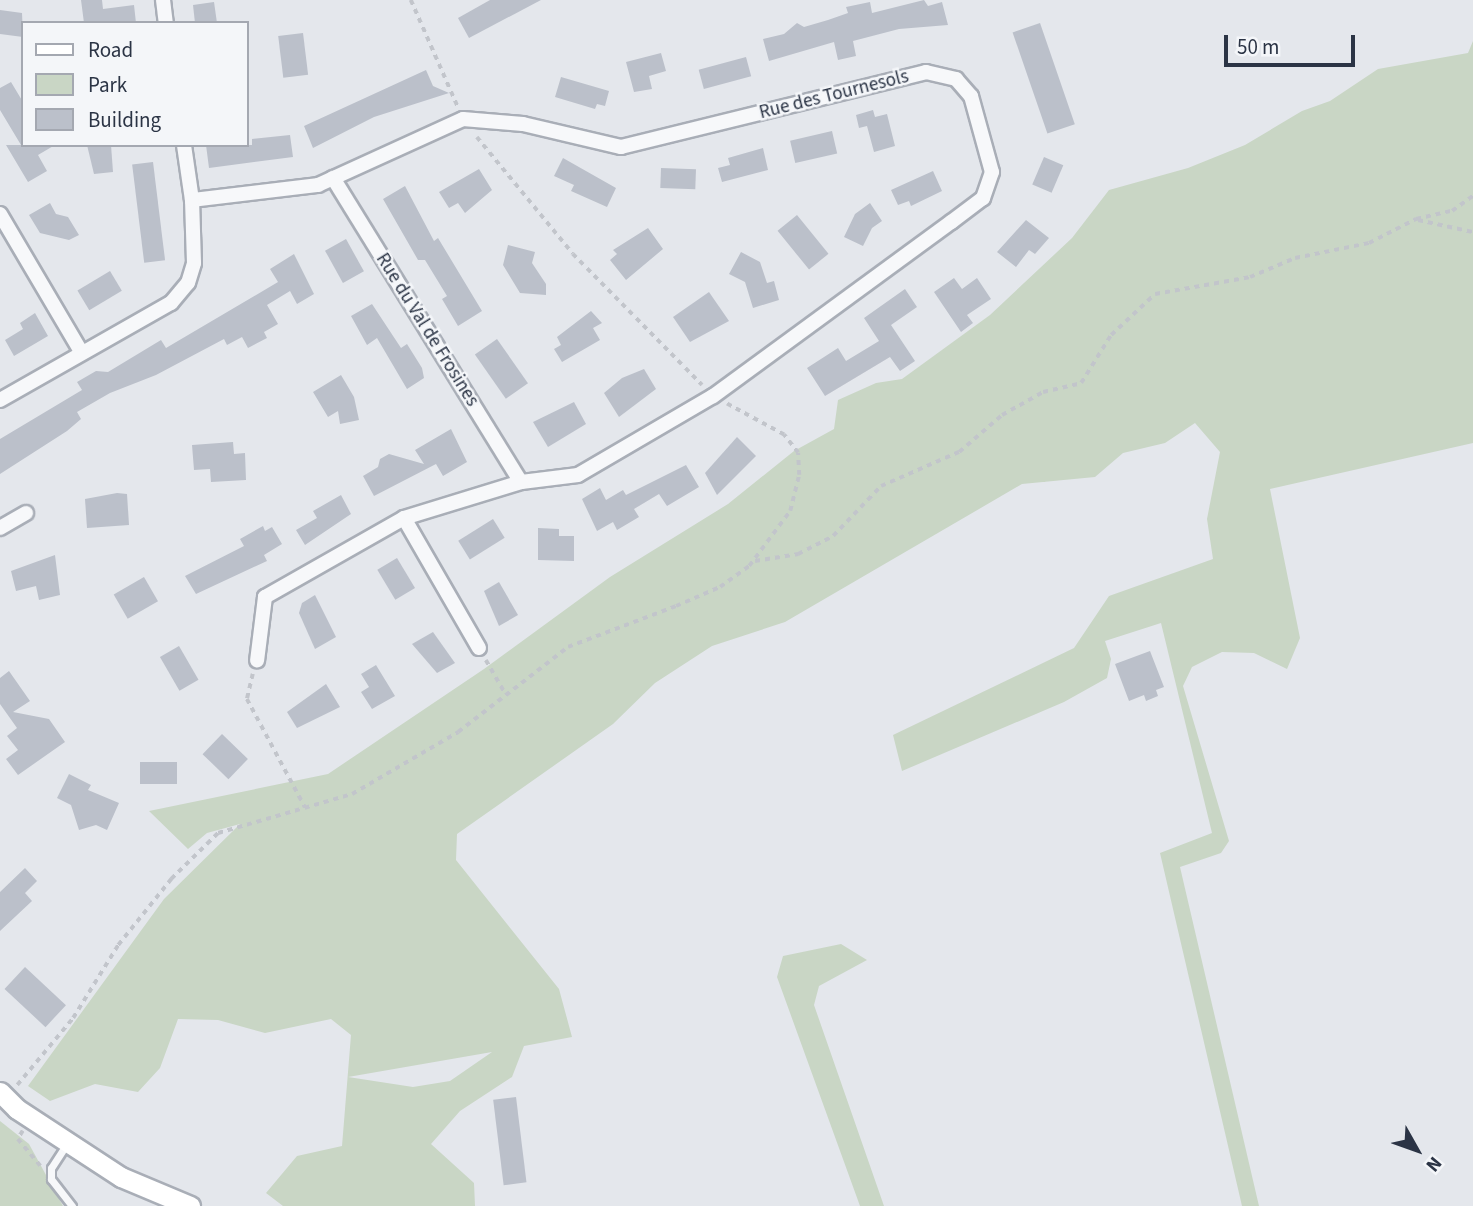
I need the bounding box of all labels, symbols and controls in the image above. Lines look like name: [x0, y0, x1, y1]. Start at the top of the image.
legend: [21, 21, 248, 147]
scale bar: [1228, 21, 1359, 65]
text: 50 m: [1237, 32, 1279, 62]
text: Road: [88, 35, 133, 65]
street label: Rue des Tournesols: [757, 65, 911, 125]
text: Park: [88, 70, 127, 100]
text: Building: [88, 105, 161, 135]
street label: Rue du Val de Frosines: [371, 249, 483, 411]
north arrow: [1382, 1115, 1452, 1185]
text: N: [1419, 1150, 1448, 1177]

